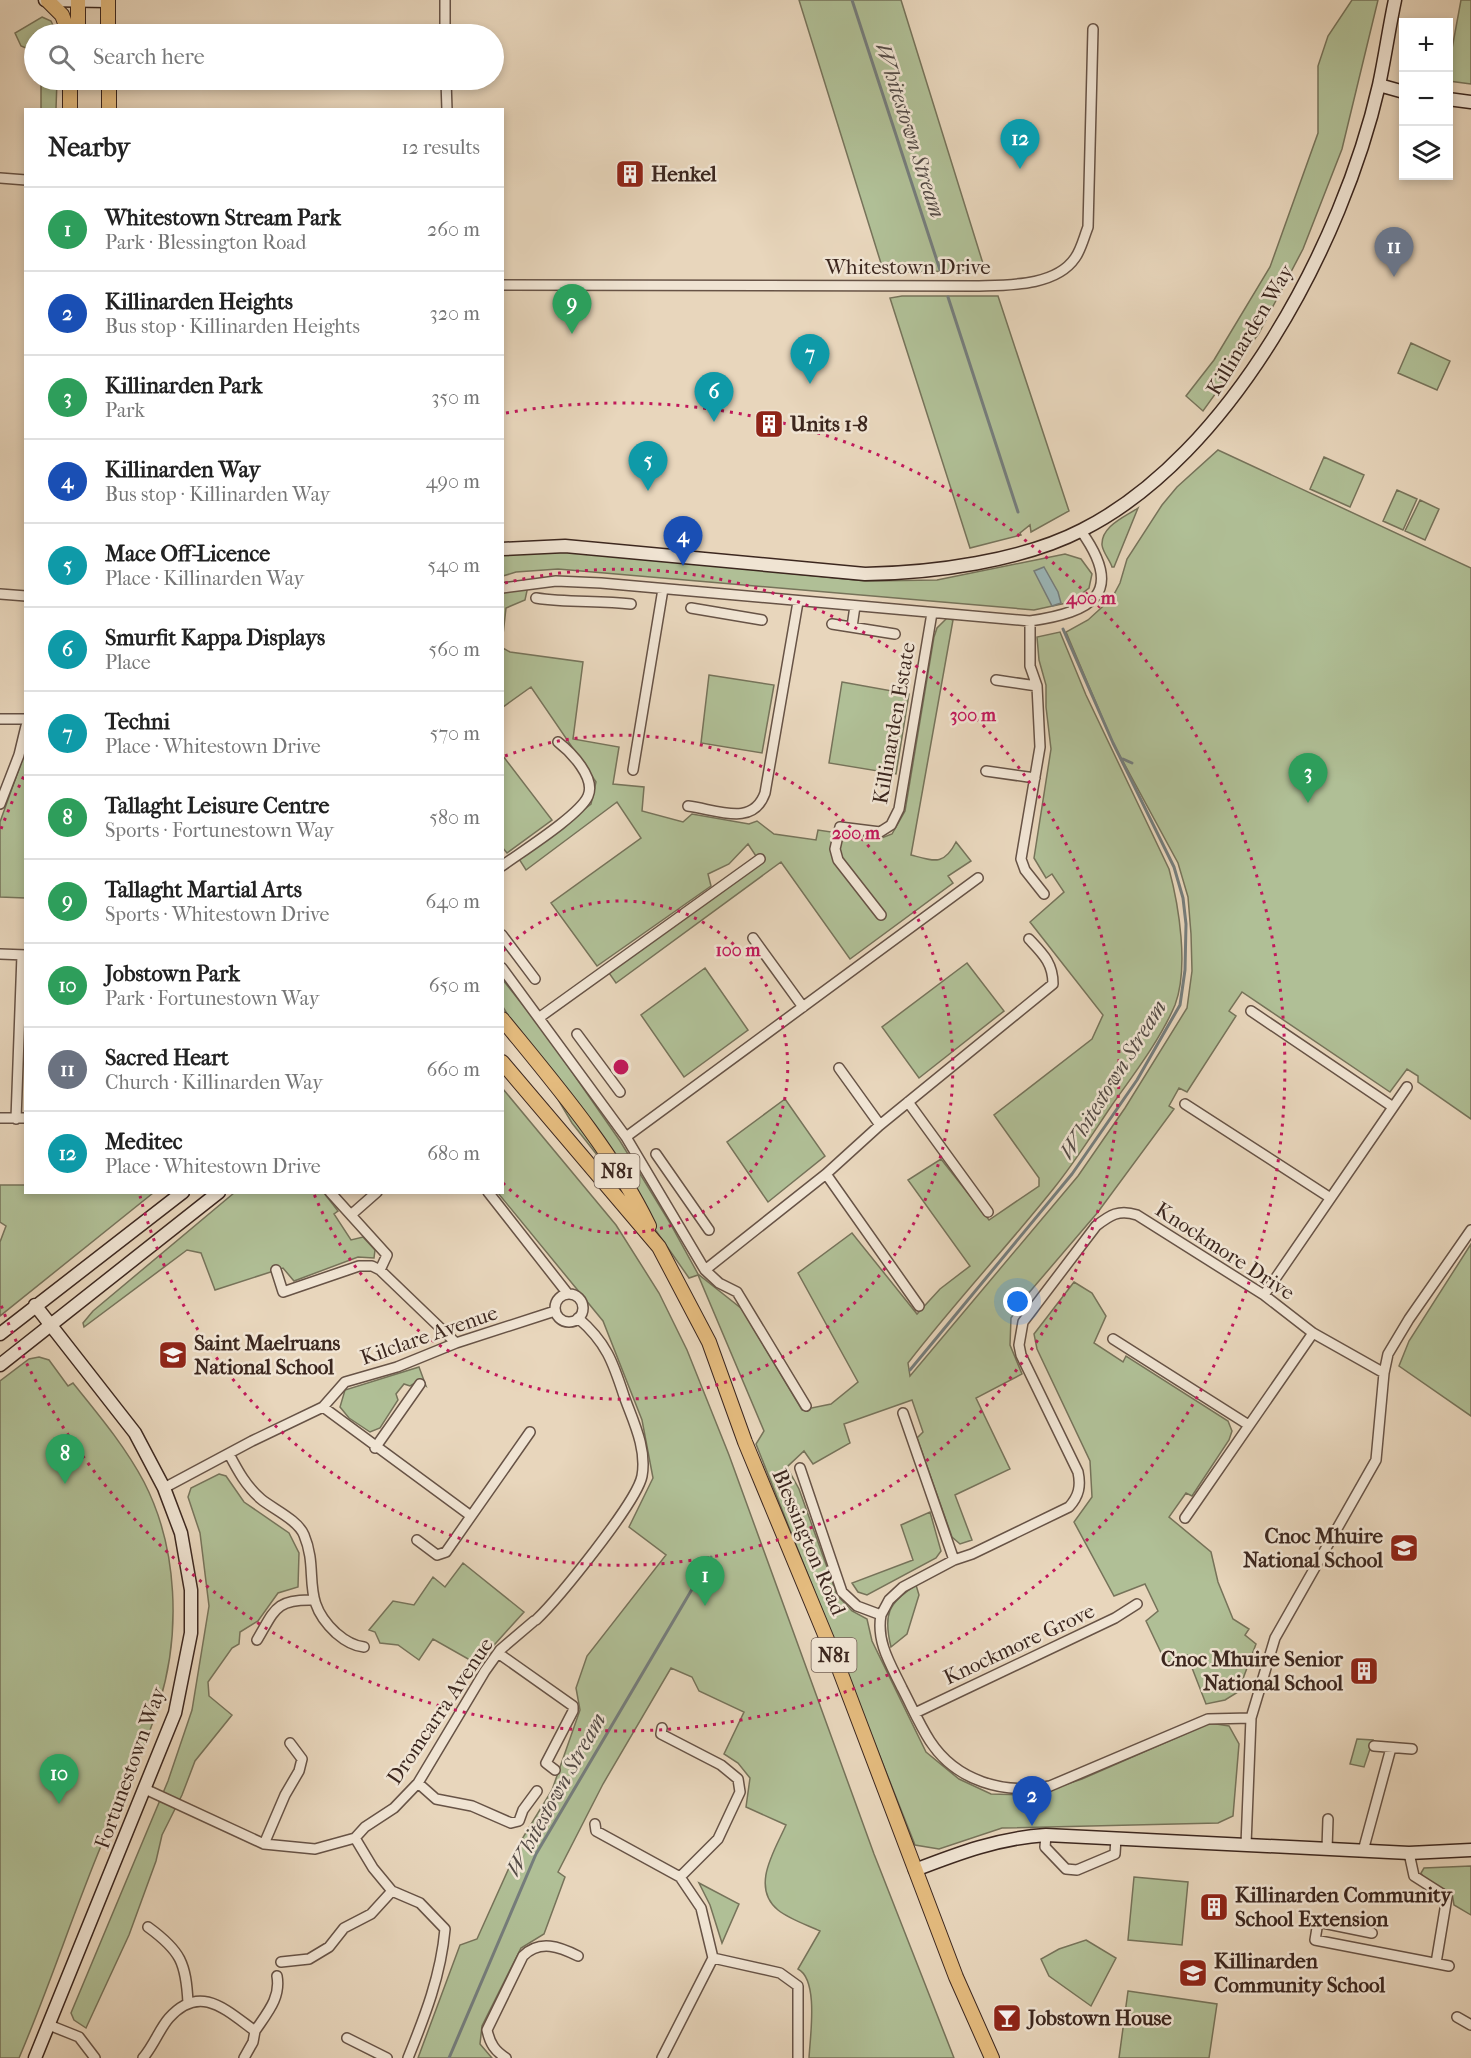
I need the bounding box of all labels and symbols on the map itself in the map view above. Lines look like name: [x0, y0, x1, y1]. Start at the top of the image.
water label: Whitestown Stream: [869, 39, 951, 221]
pin: 12: [1000, 120, 1040, 169]
building icon: Henkel: [614, 158, 646, 190]
place label: Henkel: [651, 162, 717, 186]
pin: 11: [1374, 228, 1414, 277]
street label: Whitestown Drive: [824, 255, 991, 279]
street label: Killinarden Way: [1202, 260, 1299, 400]
pin: 9: [552, 284, 592, 334]
pin: 7: [790, 334, 830, 384]
pin: 6: [694, 372, 734, 422]
building icon: Units 1-8: [753, 408, 785, 440]
place label: Units 1-8: [789, 412, 868, 436]
pin: 5: [628, 442, 668, 491]
pin: 4: [664, 516, 702, 566]
text: 400 m: [1065, 588, 1117, 609]
street label: Killinarden Estate: [868, 640, 920, 806]
text: 300 m: [950, 705, 997, 726]
pin: 3: [1288, 754, 1328, 803]
text: 200 m: [832, 823, 881, 844]
text: 100 m: [715, 940, 762, 961]
water label: Whitestown Stream: [1053, 995, 1172, 1164]
centre of rings: [611, 1057, 631, 1077]
road number: N81: [594, 1154, 640, 1188]
street label: Knockmore Drive: [1151, 1197, 1299, 1305]
your location: [1003, 1287, 1032, 1316]
street label: Kilclare Avenue: [357, 1300, 501, 1370]
place label: Saint Maelruans National School: [194, 1331, 341, 1379]
school or university icon: Saint Maelruans National School: [157, 1339, 189, 1371]
pin: 8: [46, 1434, 84, 1484]
street label: Blessington Road: [767, 1465, 851, 1619]
place label: Cnoc Mhuire National School: [1243, 1524, 1384, 1572]
school or university icon: Cnoc Mhuire National School: [1388, 1532, 1420, 1564]
pin: 1: [686, 1556, 724, 1606]
street label: Knockmore Grove: [940, 1598, 1098, 1690]
street label: Dromcarra Avenue: [382, 1633, 498, 1789]
road number: N81: [812, 1638, 856, 1672]
place label: Cnoc Mhuire Senior National School: [1161, 1647, 1344, 1695]
building icon: Cnoc Mhuire Senior National School: [1348, 1655, 1380, 1687]
street label: Fortunestown Way: [90, 1683, 171, 1852]
water label: Whitestown Stream: [500, 1708, 612, 1881]
pin: 10: [40, 1754, 78, 1804]
pin: 2: [1012, 1776, 1052, 1826]
place label: Killinarden Community School Extension: [1235, 1883, 1453, 1931]
building icon: Killinarden Community School Extension: [1198, 1891, 1230, 1923]
place label: Killinarden Community School: [1214, 1949, 1386, 1997]
school or university icon: Killinarden Community School: [1177, 1957, 1209, 1989]
bar icon: Jobstown House: [991, 2002, 1023, 2034]
place label: Jobstown House: [1026, 2006, 1172, 2030]

